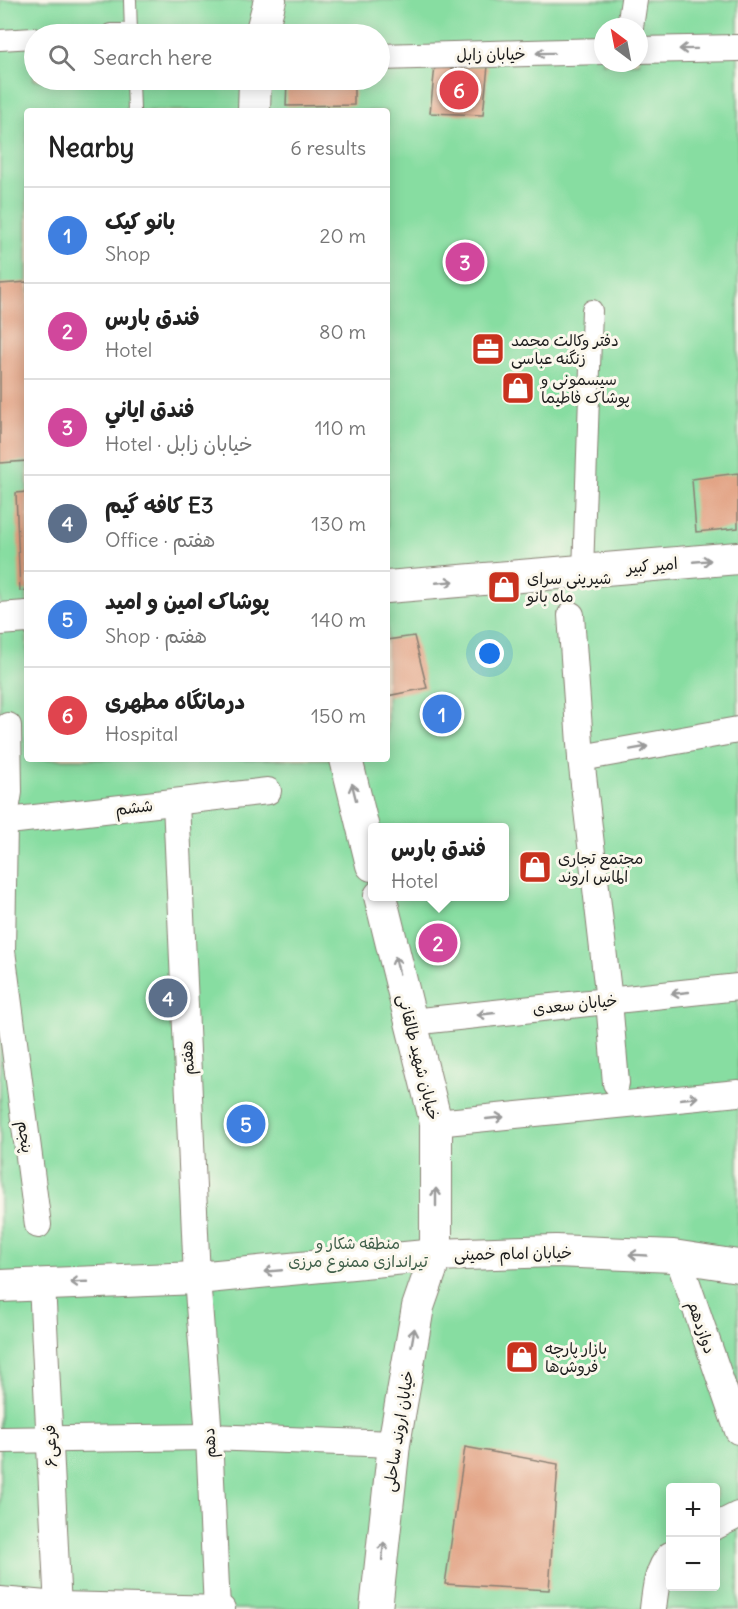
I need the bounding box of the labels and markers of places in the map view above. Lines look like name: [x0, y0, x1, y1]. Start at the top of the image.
pin: 6: [440, 68, 478, 112]
pin: 3: [446, 240, 484, 284]
place label: دفتر وکالت محمد زنگنه عباسی: [511, 330, 619, 369]
office icon: دفتر وکالت محمد زنگنه عباسی: [470, 331, 506, 367]
place label: سیسمونی و پوشاک فاطیما: [539, 369, 630, 408]
shop icon: سیسمونی و پوشاک فاطیما: [500, 370, 536, 406]
place label: شیرینی سرای ماه بانو: [525, 568, 611, 607]
shop icon: شیرینی سرای ماه بانو: [486, 569, 522, 605]
pin: 1: [422, 692, 462, 736]
place label: مجتمع تجاری الماس اروند: [558, 848, 643, 886]
shop icon: مجتمع تجاری الماس اروند: [517, 849, 553, 885]
pin: 2: [418, 920, 458, 966]
pin: 4: [148, 976, 188, 1020]
pin: 5: [226, 1102, 266, 1146]
place label: بازار پارچه فروش‌ها: [545, 1338, 607, 1376]
shop icon: بازار پارچه فروش‌ها: [504, 1339, 540, 1375]

